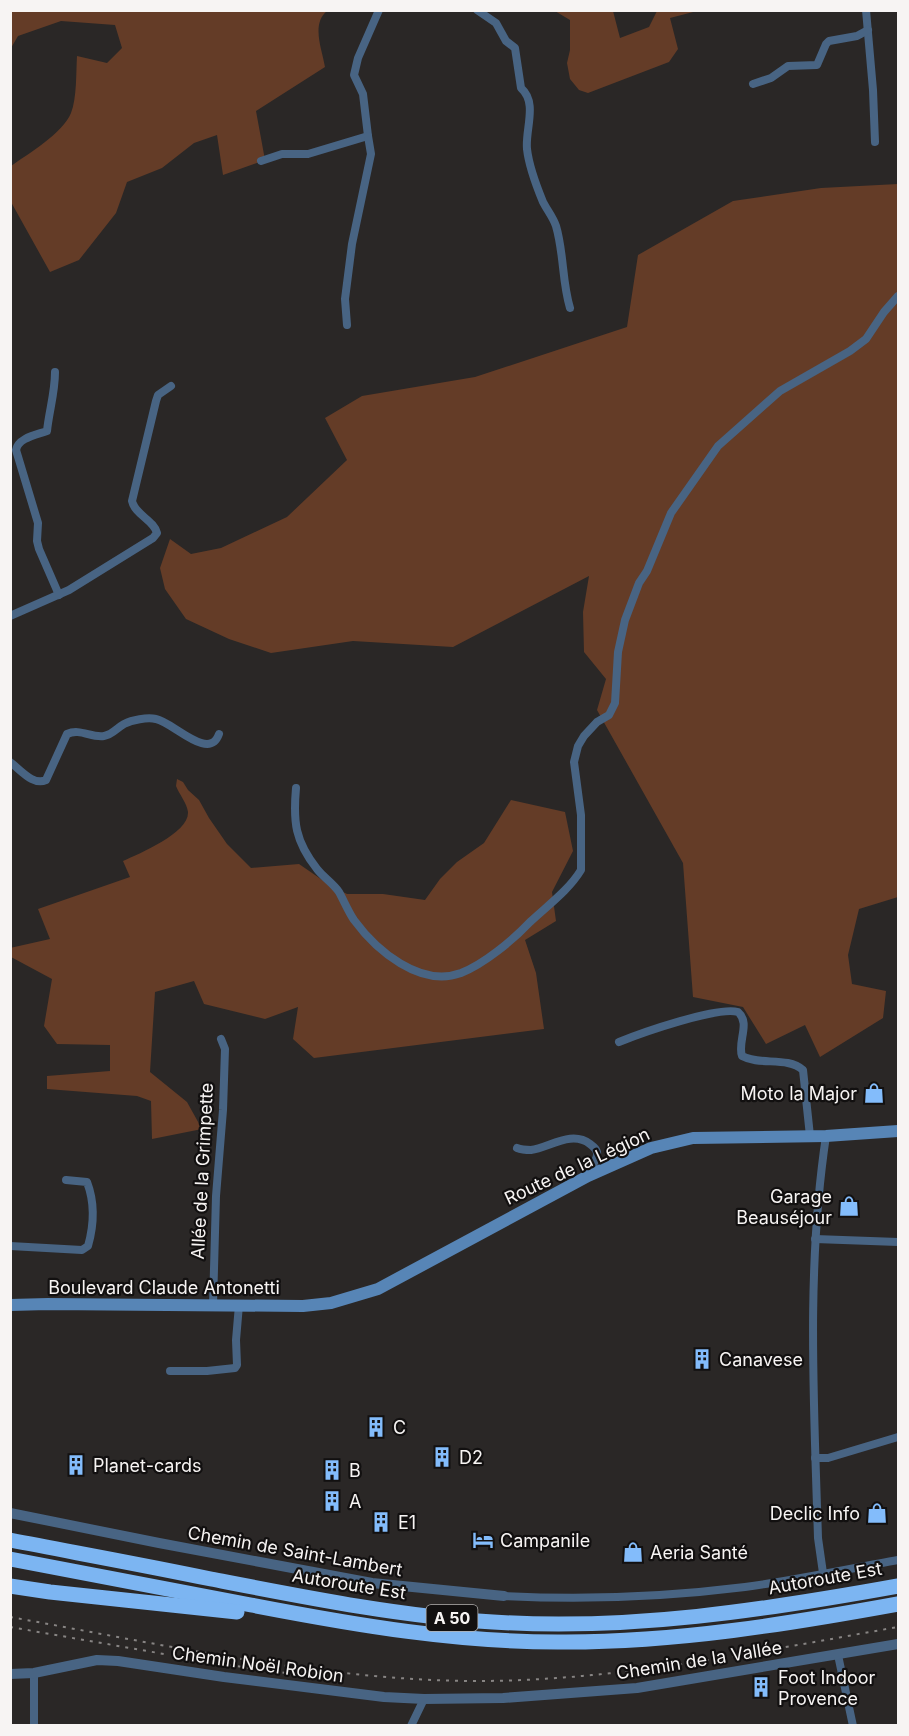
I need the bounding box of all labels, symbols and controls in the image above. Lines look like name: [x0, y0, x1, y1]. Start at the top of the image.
shop icon: Moto la Major: [862, 1081, 886, 1105]
street label: Allée de la Grimpette: [187, 1082, 217, 1260]
place label: Moto la Major: [741, 1083, 857, 1104]
street label: Route de la Légion: [501, 1123, 653, 1209]
place label: Garage Beauséjour: [736, 1186, 832, 1228]
shop icon: Garage Beauséjour: [837, 1194, 861, 1218]
street label: Boulevard Claude Antonetti: [48, 1277, 280, 1298]
building icon: Canavese: [690, 1347, 714, 1371]
place label: Canavese: [719, 1349, 803, 1370]
building icon: C: [364, 1415, 388, 1439]
place label: C: [393, 1417, 406, 1438]
building icon: D2: [430, 1445, 454, 1469]
place label: D2: [459, 1447, 483, 1468]
building icon: Planet-cards: [64, 1453, 88, 1477]
place label: Planet-cards: [93, 1455, 201, 1476]
building icon: B: [320, 1458, 344, 1482]
place label: B: [349, 1460, 361, 1481]
building icon: A: [320, 1489, 344, 1513]
place label: A: [349, 1491, 361, 1512]
shop icon: Declic Info: [865, 1501, 889, 1525]
place label: Declic Info: [770, 1503, 860, 1524]
building icon: E1: [369, 1510, 393, 1534]
place label: E1: [398, 1512, 416, 1533]
street label: Chemin de Saint-Lambert: [186, 1522, 404, 1580]
hotel icon: Campanile: [471, 1528, 495, 1552]
place label: Campanile: [500, 1530, 590, 1551]
shop icon: Aeria Santé: [621, 1540, 645, 1564]
place label: Aeria Santé: [650, 1542, 748, 1563]
street label: Autoroute Est: [767, 1558, 884, 1598]
street label: Autoroute Est: [291, 1565, 408, 1603]
road number: A 50: [426, 1605, 478, 1631]
street label: Chemin de la Vallée: [615, 1637, 783, 1683]
street label: Chemin Noël Robion: [171, 1642, 345, 1686]
place label: Foot Indoor Provence: [778, 1667, 876, 1709]
building icon: Foot Indoor Provence: [749, 1675, 773, 1699]

